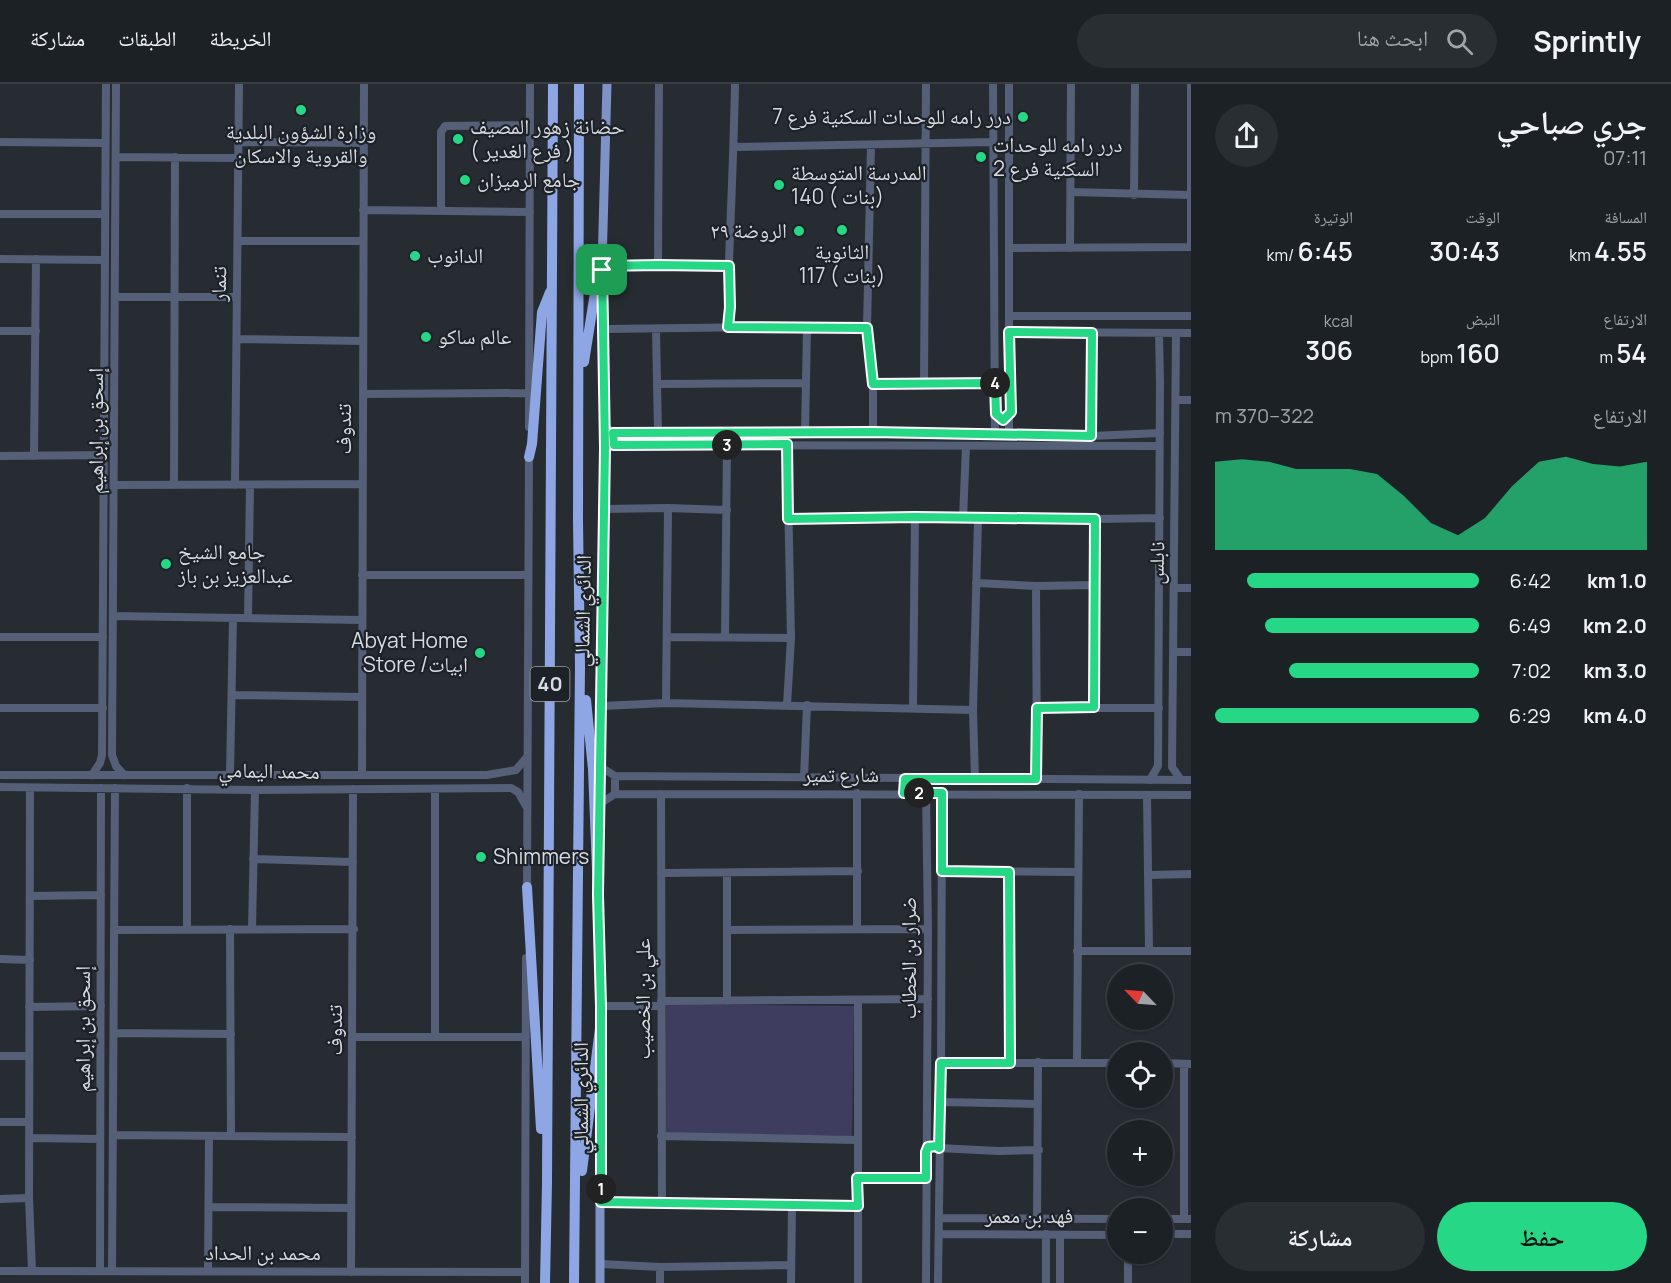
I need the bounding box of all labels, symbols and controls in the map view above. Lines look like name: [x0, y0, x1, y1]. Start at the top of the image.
search box: [1077, 14, 1497, 68]
text: Sprintly: [1533, 22, 1641, 60]
text: ابحث هنا: [1357, 23, 1428, 53]
text: مشاركة: [30, 24, 85, 52]
text: الطبقات: [118, 24, 177, 52]
text: الخريطة: [210, 24, 271, 52]
icon: search: [1443, 25, 1476, 58]
text: جري صباحي: [1496, 99, 1647, 144]
place label: درر رامه للوحدات السكنية فرع 7: [772, 102, 1011, 130]
marker: وزارة الشؤون البلدية والقروية والاسكان: [294, 103, 308, 117]
button: share: [1215, 104, 1278, 167]
marker: درر رامه للوحدات السكنية فرع 7: [1016, 110, 1030, 124]
place label: حضانة زهور المصيف ( فرع الغدير ): [470, 112, 625, 164]
place label: وزارة الشؤون البلدية والقروية والاسكان: [226, 117, 376, 169]
place label: درر رامه للوحدات السكنية فرع 2: [993, 130, 1122, 182]
marker: حضانة زهور المصيف ( فرع الغدير ): [451, 132, 465, 146]
text: 07:11: [1603, 144, 1647, 171]
marker: درر رامه للوحدات السكنية فرع 2: [974, 150, 988, 164]
place label: المدرسة المتوسطة 140 ( بنات): [791, 158, 927, 210]
place label: جامع الرميزان: [477, 165, 580, 193]
marker: جامع الرميزان: [458, 173, 472, 187]
marker: المدرسة المتوسطة 140 ( بنات): [772, 178, 786, 192]
text: الوتيرة: [1314, 206, 1353, 228]
text: الوقت: [1466, 206, 1500, 228]
text: المسافة: [1605, 206, 1647, 228]
place label: الروضة ٢٩: [710, 216, 787, 244]
marker: الثانوية 117 ( بنات): [835, 223, 849, 237]
marker: الروضة ٢٩: [792, 224, 806, 238]
text: 6:45: [1297, 233, 1353, 269]
text: 30:43: [1429, 233, 1500, 269]
text: 4.55: [1594, 233, 1647, 269]
place label: الثانوية 117 ( بنات): [799, 237, 885, 289]
place label: الدانوب: [427, 241, 483, 269]
pin: [576, 244, 627, 295]
text: /km: [1267, 244, 1297, 266]
text: km: [1569, 244, 1594, 266]
marker: الدانوب: [408, 249, 422, 263]
icon: arrive: [585, 253, 618, 286]
street label: تنمار: [204, 266, 232, 303]
text: النبض: [1466, 308, 1500, 330]
text: الارتفاع: [1603, 308, 1647, 330]
text: kcal: [1324, 310, 1353, 332]
place label: عالم ساكو: [438, 322, 512, 351]
marker: عالم ساكو: [419, 330, 433, 344]
text: 306: [1305, 332, 1353, 368]
text: 160: [1456, 335, 1500, 371]
text: 54: [1616, 335, 1647, 371]
text: bpm: [1420, 346, 1456, 368]
text: m: [1599, 346, 1616, 368]
street label: إسحق بن إبراهيم: [81, 368, 110, 494]
pin: 4: [980, 368, 1010, 398]
text: 4: [990, 372, 1000, 394]
text: 322–370 m: [1215, 402, 1314, 429]
text: الارتفاع: [1592, 402, 1647, 429]
street label: تندوف: [329, 404, 357, 454]
pin: 3: [712, 430, 742, 460]
text: 3: [722, 434, 732, 456]
place label: جامع الشيخ عبدالعزيز بن باز: [177, 537, 293, 589]
street label: نابلس: [1142, 541, 1170, 585]
street label: الدائري الشمالي: [567, 555, 600, 667]
marker: جامع الشيخ عبدالعزيز بن باز: [159, 557, 173, 571]
text: 6:42: [1509, 567, 1551, 594]
text: 1.0 km: [1587, 567, 1647, 594]
text: 6:49: [1509, 612, 1551, 639]
text: 2.0 km: [1583, 612, 1647, 639]
place label: Abyat Home Store /ابيات: [351, 626, 468, 678]
marker: Abyat Home Store /ابيات: [473, 646, 487, 660]
text: 7:02: [1511, 657, 1551, 684]
text: 3.0 km: [1583, 657, 1647, 684]
road number: 40: [530, 667, 570, 701]
text: 6:29: [1509, 702, 1551, 729]
text: 4.0 km: [1583, 702, 1647, 729]
street label: محمد اليمامي: [218, 755, 320, 788]
street label: شارع تمير: [802, 760, 879, 788]
pin: 2: [904, 778, 934, 808]
text: 2: [914, 782, 924, 804]
place label: Shimmers: [493, 842, 589, 870]
marker: Shimmers: [474, 850, 488, 864]
street label: ضرار بن الخطاب: [894, 897, 922, 1019]
street label: علي بن الخصيب: [628, 938, 659, 1060]
north arrow: [1107, 964, 1173, 1030]
map controls: [1107, 964, 1173, 1264]
street label: إسحق بن إبراهيم: [68, 966, 97, 1092]
street label: تندوف: [320, 1005, 348, 1055]
street label: الدائري الشمالي: [566, 1042, 597, 1154]
button: locate: [1107, 1042, 1173, 1108]
button: +: [1107, 1120, 1173, 1186]
pin: 1: [586, 1174, 616, 1204]
text: 1: [597, 1178, 605, 1200]
button: −: [1107, 1198, 1173, 1264]
street label: فهد بن معمر: [984, 1201, 1073, 1229]
button: مشاركة: [1215, 1202, 1425, 1271]
button: حفظ: [1437, 1202, 1647, 1271]
street label: محمد بن الحداد: [205, 1238, 321, 1266]

